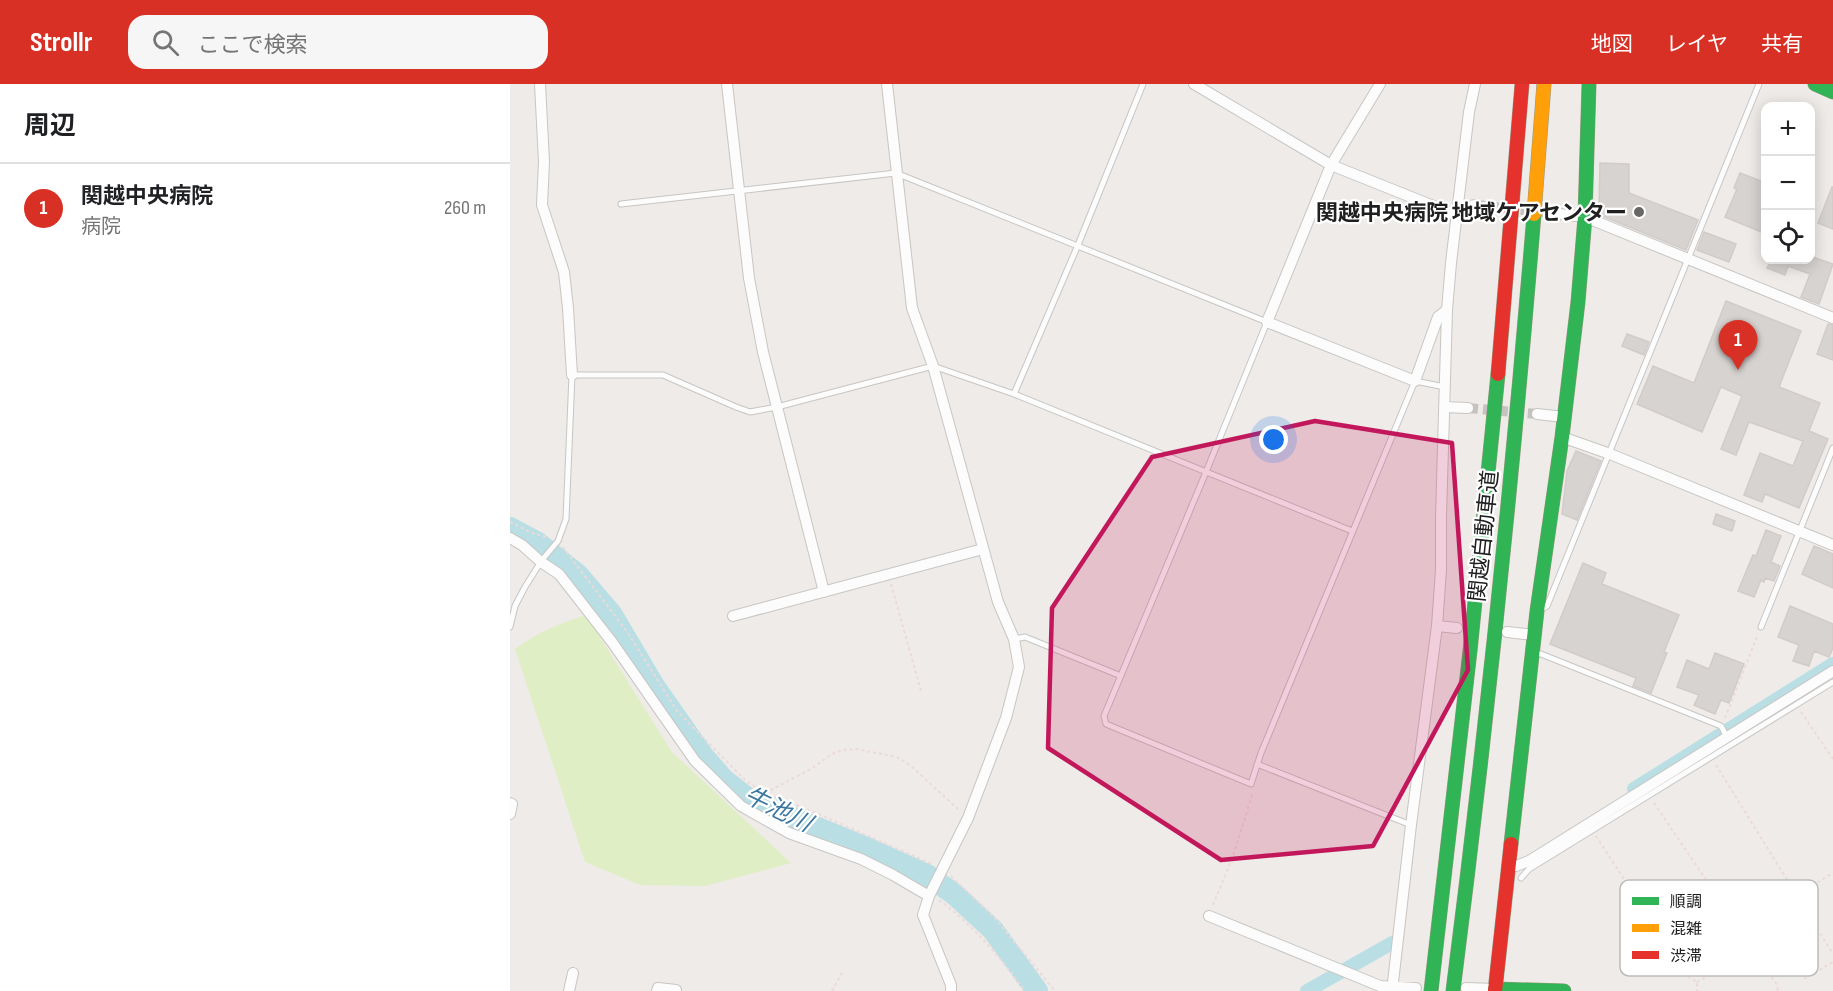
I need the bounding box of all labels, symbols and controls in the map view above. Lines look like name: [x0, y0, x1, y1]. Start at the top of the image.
search box: [128, 15, 548, 69]
text: Strollr: [30, 26, 92, 59]
icon: search: [149, 26, 182, 59]
text: ここで検索: [197, 32, 307, 59]
text: 地図: [1591, 32, 1633, 57]
text: レイヤ: [1666, 32, 1728, 57]
text: 共有: [1761, 32, 1803, 57]
map controls: [1761, 102, 1815, 264]
button: +: [1761, 102, 1815, 156]
text: 周辺: [24, 111, 76, 142]
button: −: [1761, 156, 1815, 210]
text: 関越中央病院: [81, 183, 213, 210]
text: 1: [40, 196, 47, 220]
text: 260 m: [444, 196, 486, 220]
place label: 関越中央病院 地域ケアセンター: [1316, 200, 1627, 227]
marker: 関越中央病院 地域ケアセンター: [1632, 205, 1646, 219]
button: locate: [1761, 210, 1815, 264]
text: 病院: [81, 215, 121, 239]
pin: 1: [1718, 320, 1758, 370]
your location: [1259, 425, 1288, 454]
street label: 関越自動車道: [1464, 469, 1505, 603]
water label: 牛池川: [739, 781, 819, 840]
legend: [1620, 880, 1818, 976]
text: 順調: [1670, 893, 1702, 912]
text: 混雑: [1670, 920, 1702, 939]
text: 渋滞: [1670, 947, 1702, 966]

